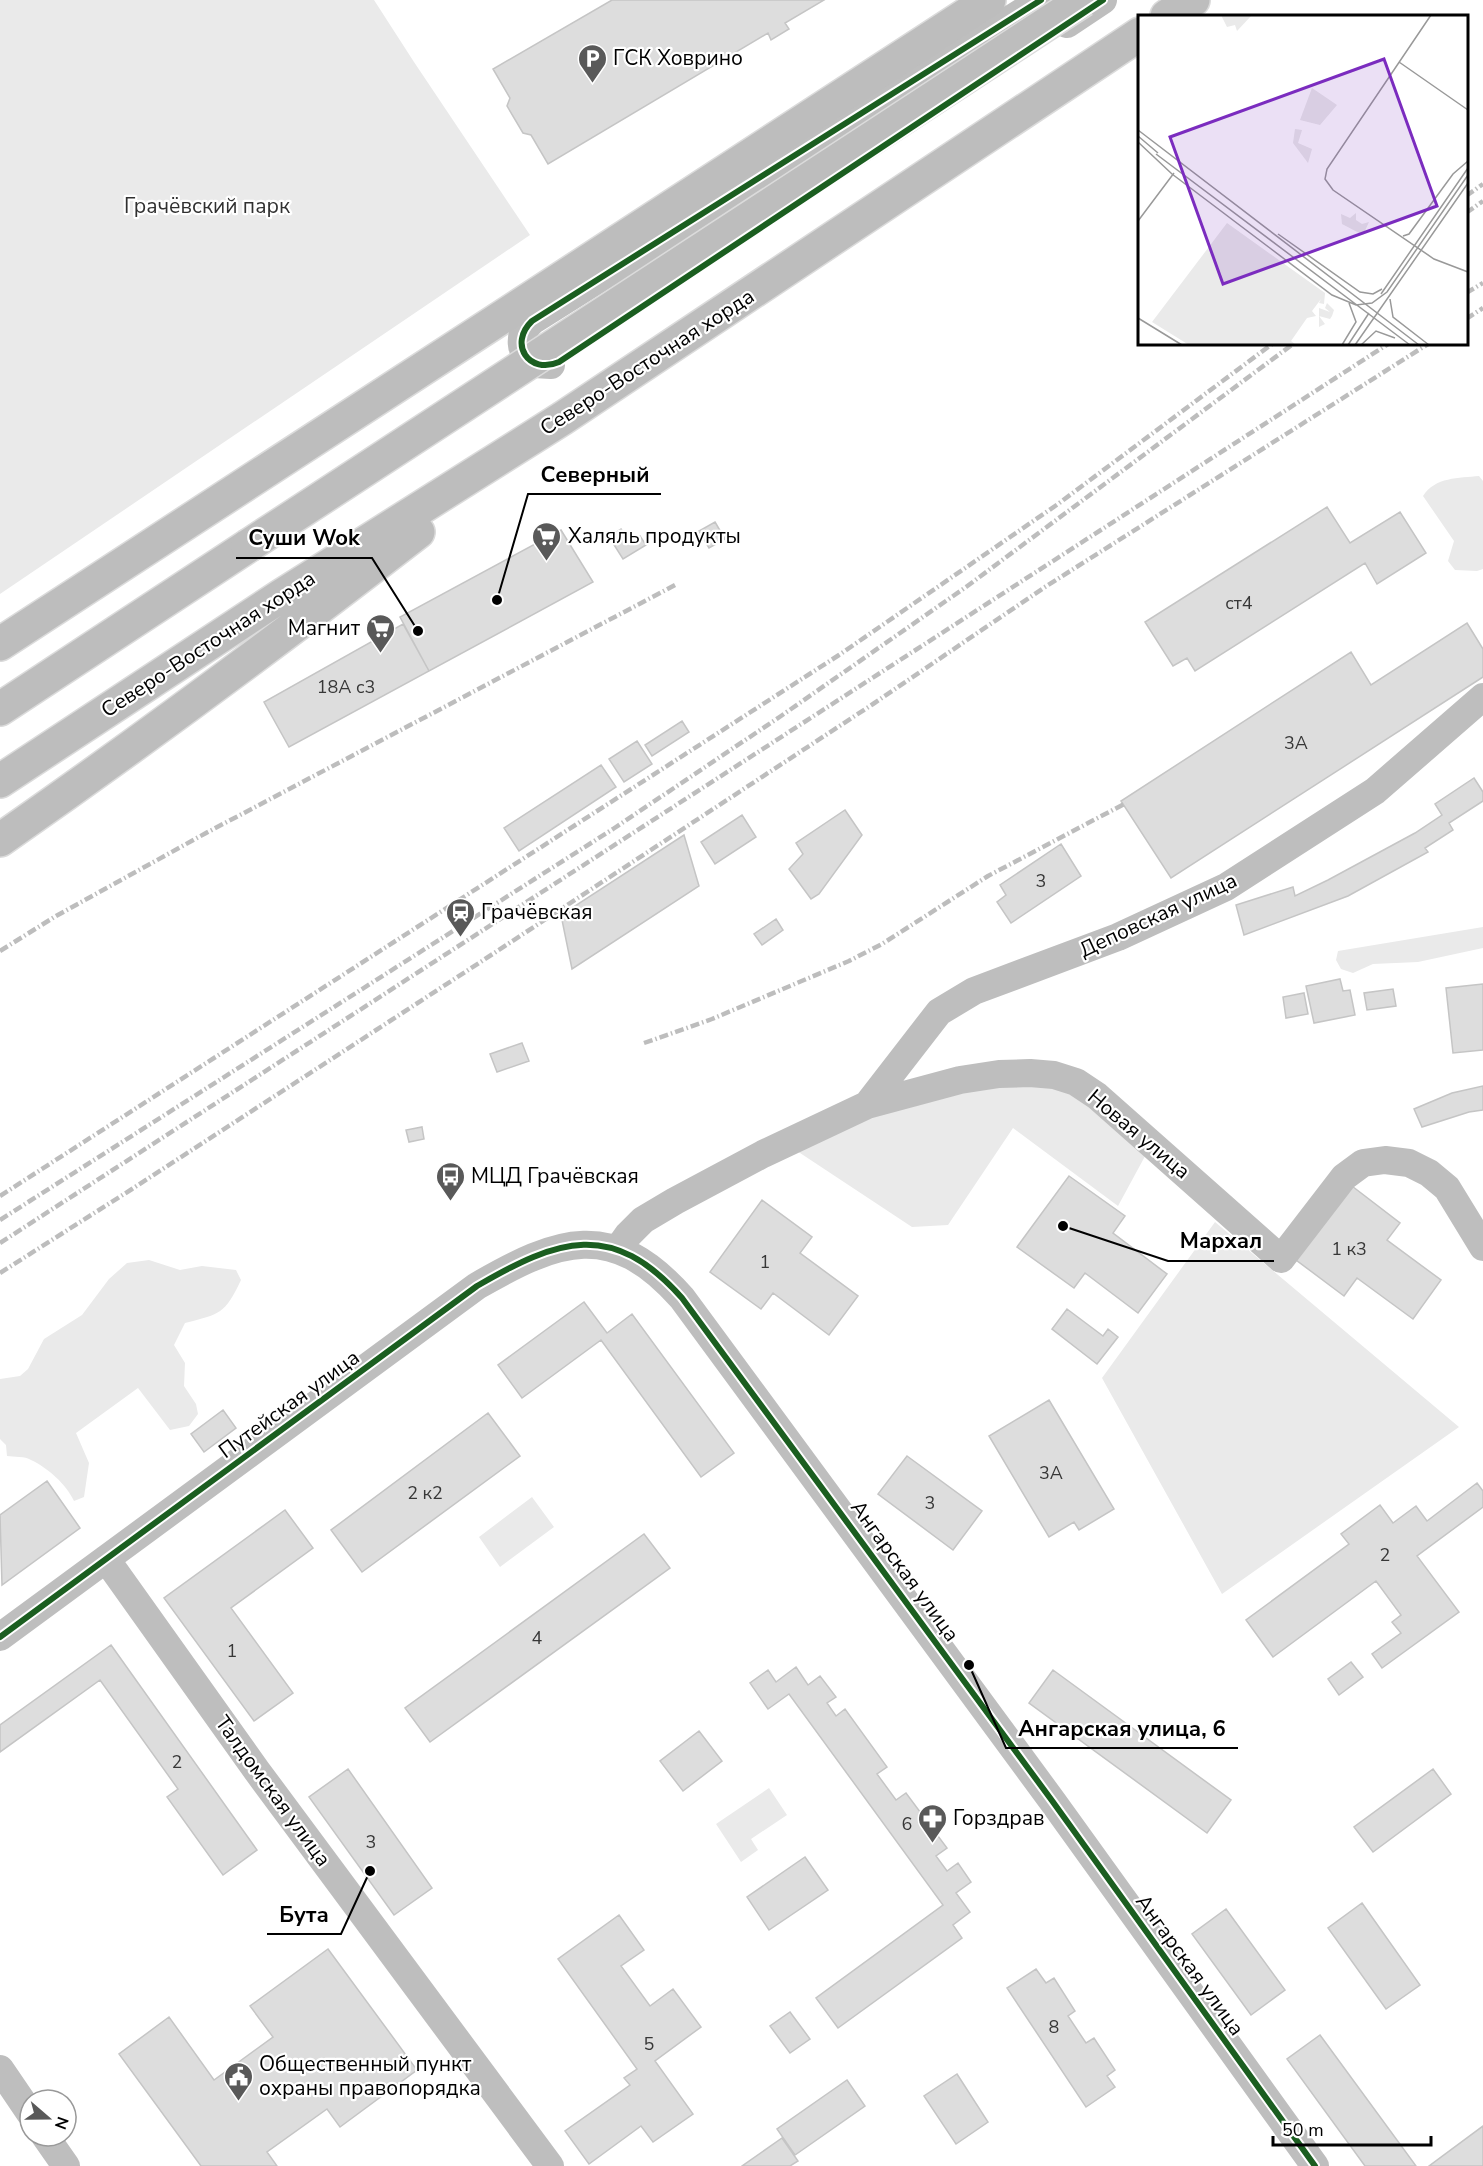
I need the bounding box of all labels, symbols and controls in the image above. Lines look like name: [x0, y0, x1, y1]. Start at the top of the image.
inset map: [1138, 15, 1468, 345]
parking icon: ГСК Ховрино: [576, 42, 608, 84]
place label: ГСК Ховрино: [613, 44, 743, 72]
park label: Грачёвский парк: [124, 192, 291, 220]
street label: Северо-Восточная хорда: [535, 282, 759, 442]
callout: Северный: [528, 454, 661, 494]
text: Северный: [541, 460, 649, 490]
callout: Суши Wok: [236, 518, 372, 558]
supermarket icon: Халяль продукты: [531, 520, 563, 562]
place label: Халяль продукты: [568, 522, 741, 550]
text: Суши Wok: [248, 523, 361, 553]
street label: Северо-Восточная хорда: [96, 564, 320, 724]
house number: ст4: [1225, 591, 1253, 615]
supermarket icon: Магнит: [365, 612, 397, 654]
place label: Магнит: [288, 614, 361, 642]
house number: 18А с3: [317, 675, 375, 699]
house number: 3А: [1284, 731, 1308, 755]
street label: Деповская улица: [1075, 866, 1241, 964]
house number: 3: [1036, 869, 1046, 893]
station icon: Грачёвская: [444, 896, 476, 938]
place label: Грачёвская: [481, 898, 593, 926]
street label: Новая улица: [1082, 1083, 1196, 1185]
bus stop icon: МЦД Грачёвская: [434, 1160, 466, 1202]
place label: МЦД Грачёвская: [471, 1162, 639, 1190]
callout: Мархал: [1168, 1221, 1274, 1261]
text: Мархал: [1180, 1226, 1262, 1256]
house number: 1 к3: [1331, 1237, 1367, 1261]
house number: 1: [760, 1250, 770, 1274]
street label: Путейская улица: [213, 1343, 365, 1465]
house number: 3А: [1039, 1461, 1063, 1485]
house number: 2 к2: [407, 1481, 443, 1505]
house number: 3: [925, 1491, 935, 1515]
street label: Ангарская улица: [844, 1495, 966, 1647]
house number: 2: [1380, 1543, 1390, 1567]
house number: 4: [532, 1626, 543, 1650]
house number: 1: [227, 1639, 237, 1663]
callout: Ангарская улица, 6: [1006, 1708, 1238, 1748]
street label: Талдомская улица: [209, 1710, 337, 1872]
text: Ангарская улица, 6: [1018, 1714, 1226, 1744]
house number: 2: [172, 1750, 182, 1774]
pharmacy icon: Горздрав: [916, 1802, 948, 1844]
place label: Горздрав: [953, 1804, 1045, 1832]
house number: 6: [902, 1812, 912, 1836]
house number: 3: [366, 1830, 376, 1854]
street label: Ангарская улица: [1129, 1889, 1251, 2041]
callout: Бута: [267, 1894, 341, 1934]
text: Бута: [279, 1900, 329, 1930]
house number: 8: [1049, 2015, 1059, 2039]
house number: 5: [644, 2032, 654, 2056]
place label: Общественный пункт охраны правопорядка: [259, 2050, 481, 2102]
public building icon: Общественный пункт охраны правопорядка: [222, 2060, 254, 2102]
north arrow: [18, 2088, 78, 2148]
scale bar: [1273, 2109, 1430, 2147]
text: N: [49, 2113, 74, 2132]
text: 50 m: [1282, 2118, 1324, 2142]

